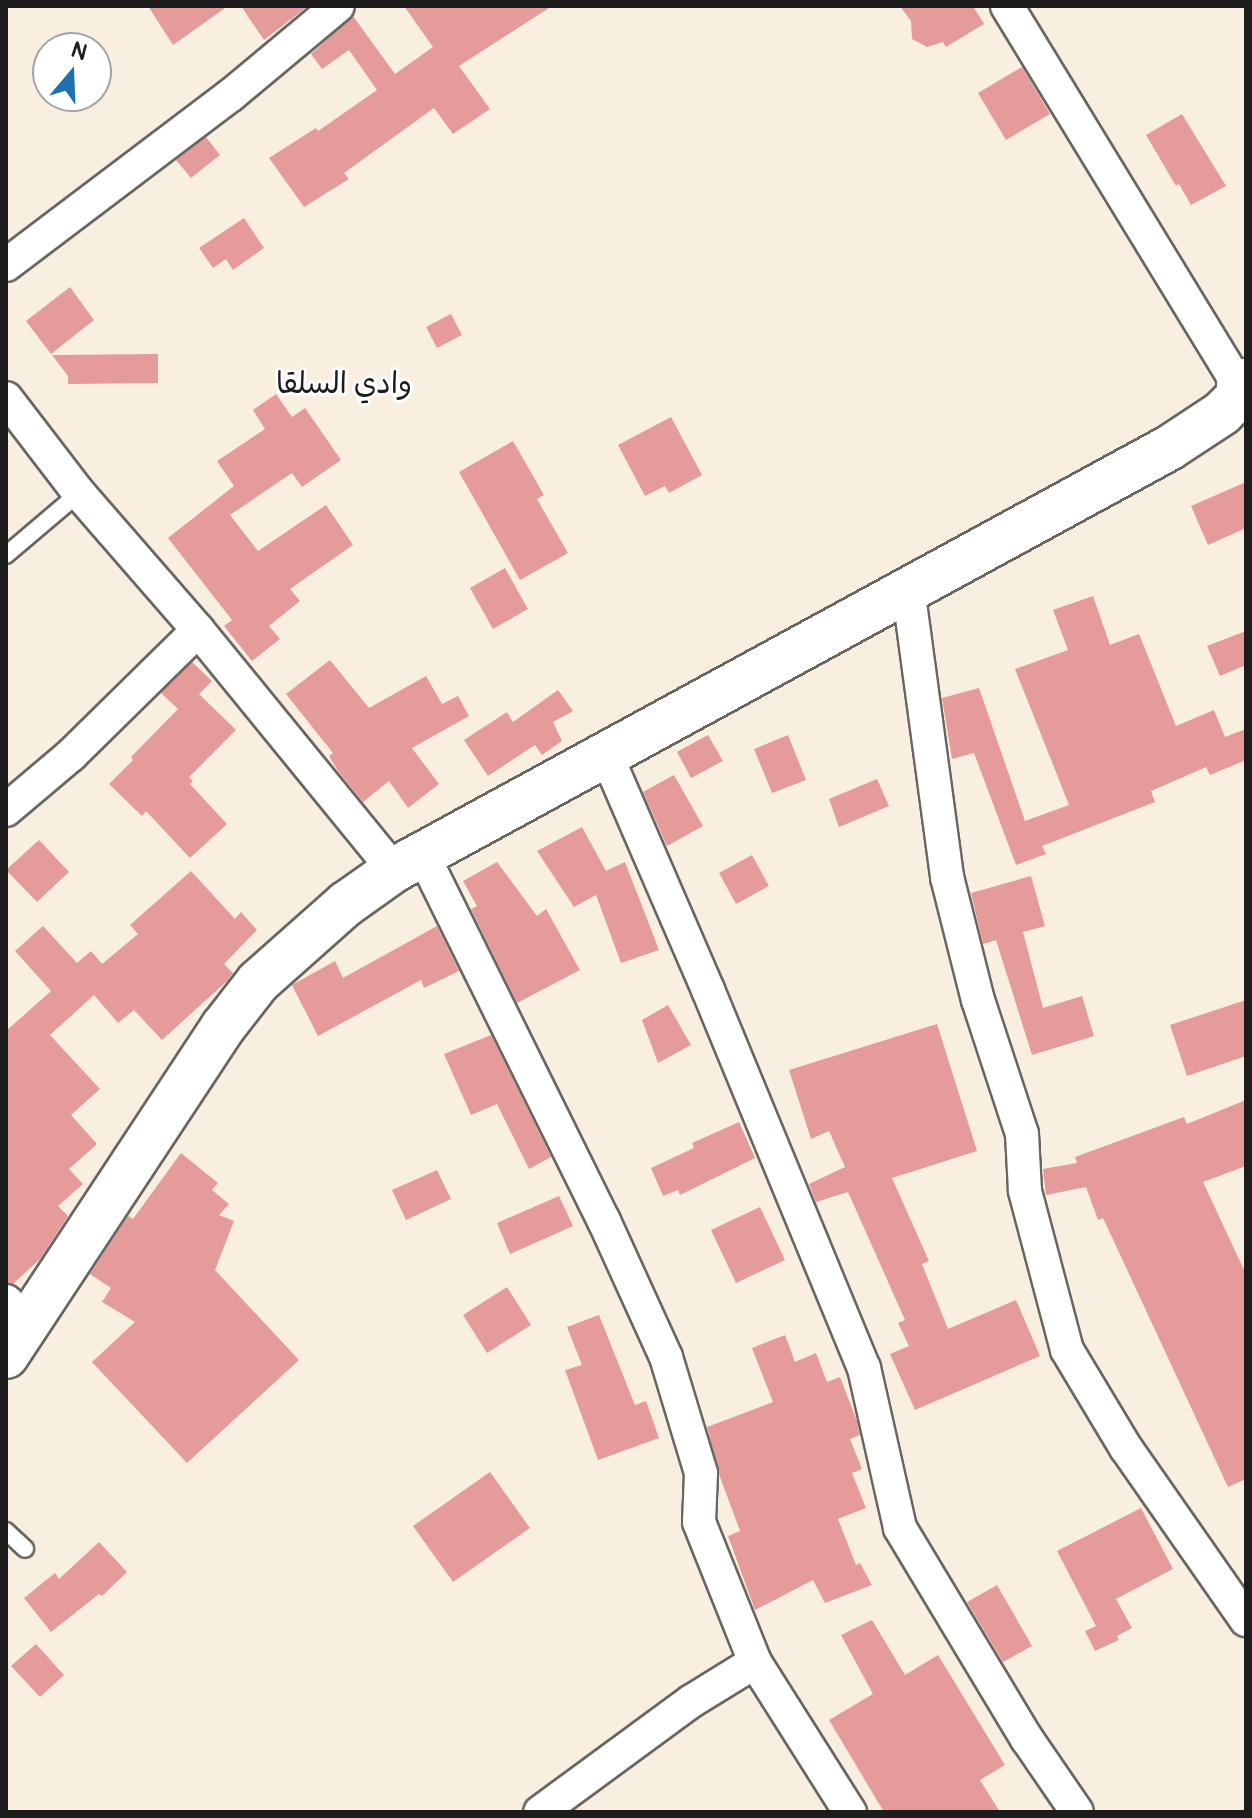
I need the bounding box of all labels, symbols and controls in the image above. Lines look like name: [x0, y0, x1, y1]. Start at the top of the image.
north arrow: [32, 32, 112, 112]
text: N: [68, 36, 91, 67]
district label: وادي السلقا: [276, 366, 412, 402]

